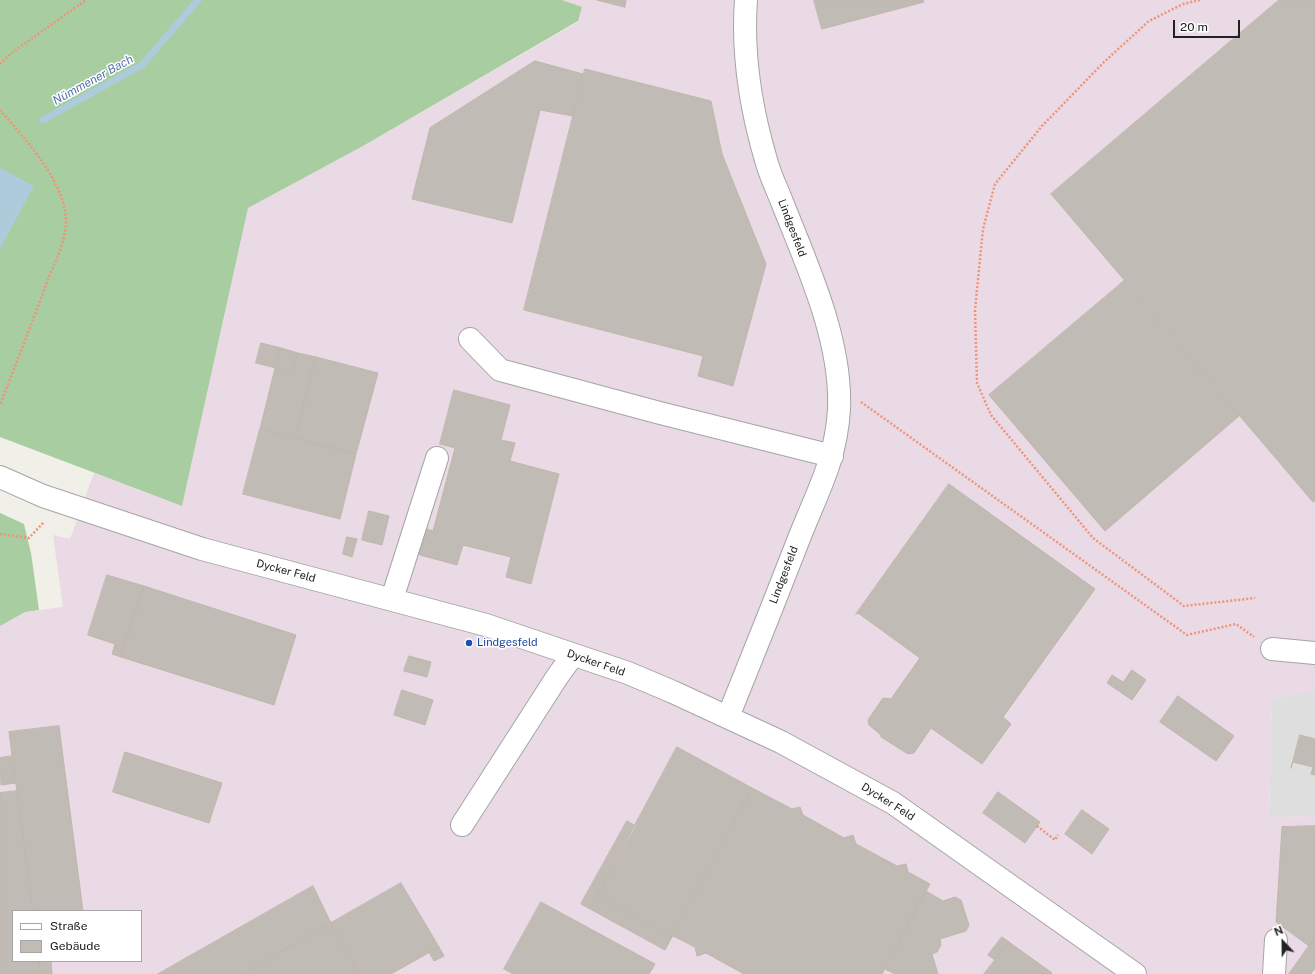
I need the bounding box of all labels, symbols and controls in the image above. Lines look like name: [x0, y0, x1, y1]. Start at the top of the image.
scale bar: [1175, 12, 1242, 38]
text: 20 m: [1180, 20, 1208, 34]
water label: Nümmener Bach: [50, 52, 136, 108]
street label: Lindgesfeld: [775, 197, 809, 259]
street label: Lindgesfeld: [767, 544, 801, 606]
street label: Dycker Feld: [255, 557, 317, 585]
place label: Lindgesfeld: [477, 636, 538, 650]
marker: Lindgesfeld: [464, 638, 474, 648]
street label: Dycker Feld: [565, 647, 627, 679]
street label: Dycker Feld: [859, 780, 917, 824]
legend: [12, 910, 142, 962]
text: Straße: [50, 919, 87, 933]
north arrow: [1263, 922, 1303, 962]
text: N: [1272, 924, 1285, 938]
text: Gebäude: [50, 939, 100, 953]

